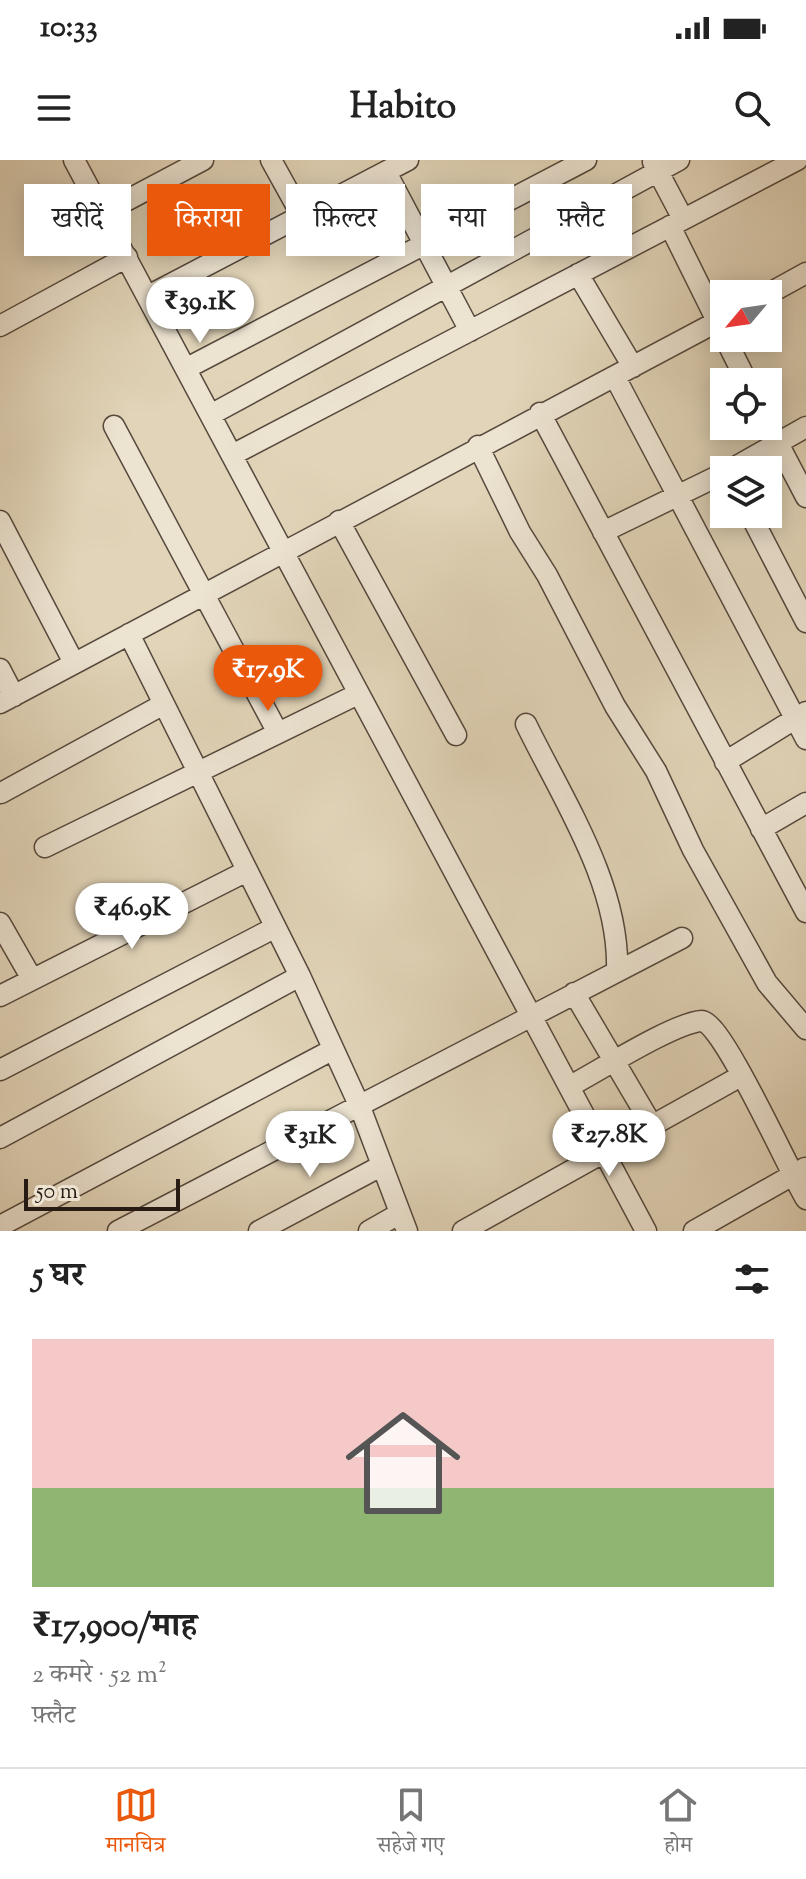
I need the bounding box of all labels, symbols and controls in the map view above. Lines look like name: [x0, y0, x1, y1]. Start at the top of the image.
text: 10:33: [40, 7, 98, 50]
text: Habito: [350, 82, 456, 134]
icon: menu: [32, 86, 76, 130]
icon: search: [730, 86, 774, 130]
chip: खरीदें: [24, 184, 131, 256]
chip: किराया: [147, 184, 270, 256]
chip: फ़िल्टर: [286, 184, 405, 256]
chip: नया: [421, 184, 514, 256]
chip: फ़्लैट: [530, 184, 632, 256]
pin: ₹39.1K: [135, 277, 265, 345]
north arrow: [710, 280, 782, 352]
map controls: [710, 280, 782, 528]
text: ₹39.1K: [164, 284, 236, 321]
button: locate: [710, 368, 782, 440]
button: layers: [710, 456, 782, 528]
pin: ₹17.9K: [203, 645, 333, 713]
text: ₹17.9K: [232, 652, 304, 689]
pin: ₹46.9K: [67, 883, 197, 951]
text: ₹46.9K: [93, 890, 171, 927]
pin: ₹27.8K: [544, 1110, 674, 1178]
pin: ₹31K: [263, 1111, 357, 1179]
text: ₹27.8K: [570, 1117, 648, 1154]
text: ₹31K: [284, 1118, 336, 1155]
scale bar: [24, 1175, 180, 1211]
text: 50 m: [36, 1177, 78, 1209]
text: 5 घर: [32, 1252, 85, 1301]
icon: filters: [730, 1257, 774, 1301]
icon: home: [331, 1391, 475, 1535]
text: ₹17,900/माह: [32, 1603, 197, 1652]
text: 2 कमरे · 52 m²: [32, 1657, 167, 1694]
text: फ़्लैट: [32, 1698, 75, 1735]
tab: मानचित्र: [106, 1783, 166, 1866]
tab: सहेजे गए: [377, 1783, 444, 1866]
tab: होम: [656, 1783, 700, 1866]

